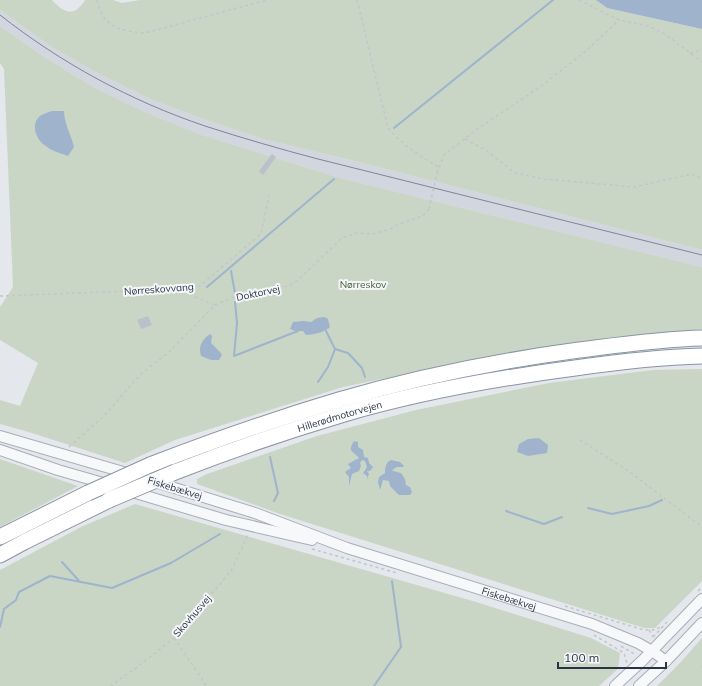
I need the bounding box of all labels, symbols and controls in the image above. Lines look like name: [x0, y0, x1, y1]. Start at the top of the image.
park label: Nørreskov: [340, 278, 387, 291]
street label: Nørreskovvang: [124, 280, 194, 298]
street label: Doktorvej: [235, 282, 281, 304]
street label: Hillerødmotorvejen: [296, 397, 383, 435]
street label: Fiskebækvej: [146, 474, 204, 502]
street label: Fiskebækvej: [480, 584, 538, 613]
street label: Skovhusvej: [170, 592, 214, 640]
scale bar: [558, 644, 666, 670]
text: 100 m: [564, 650, 599, 665]

